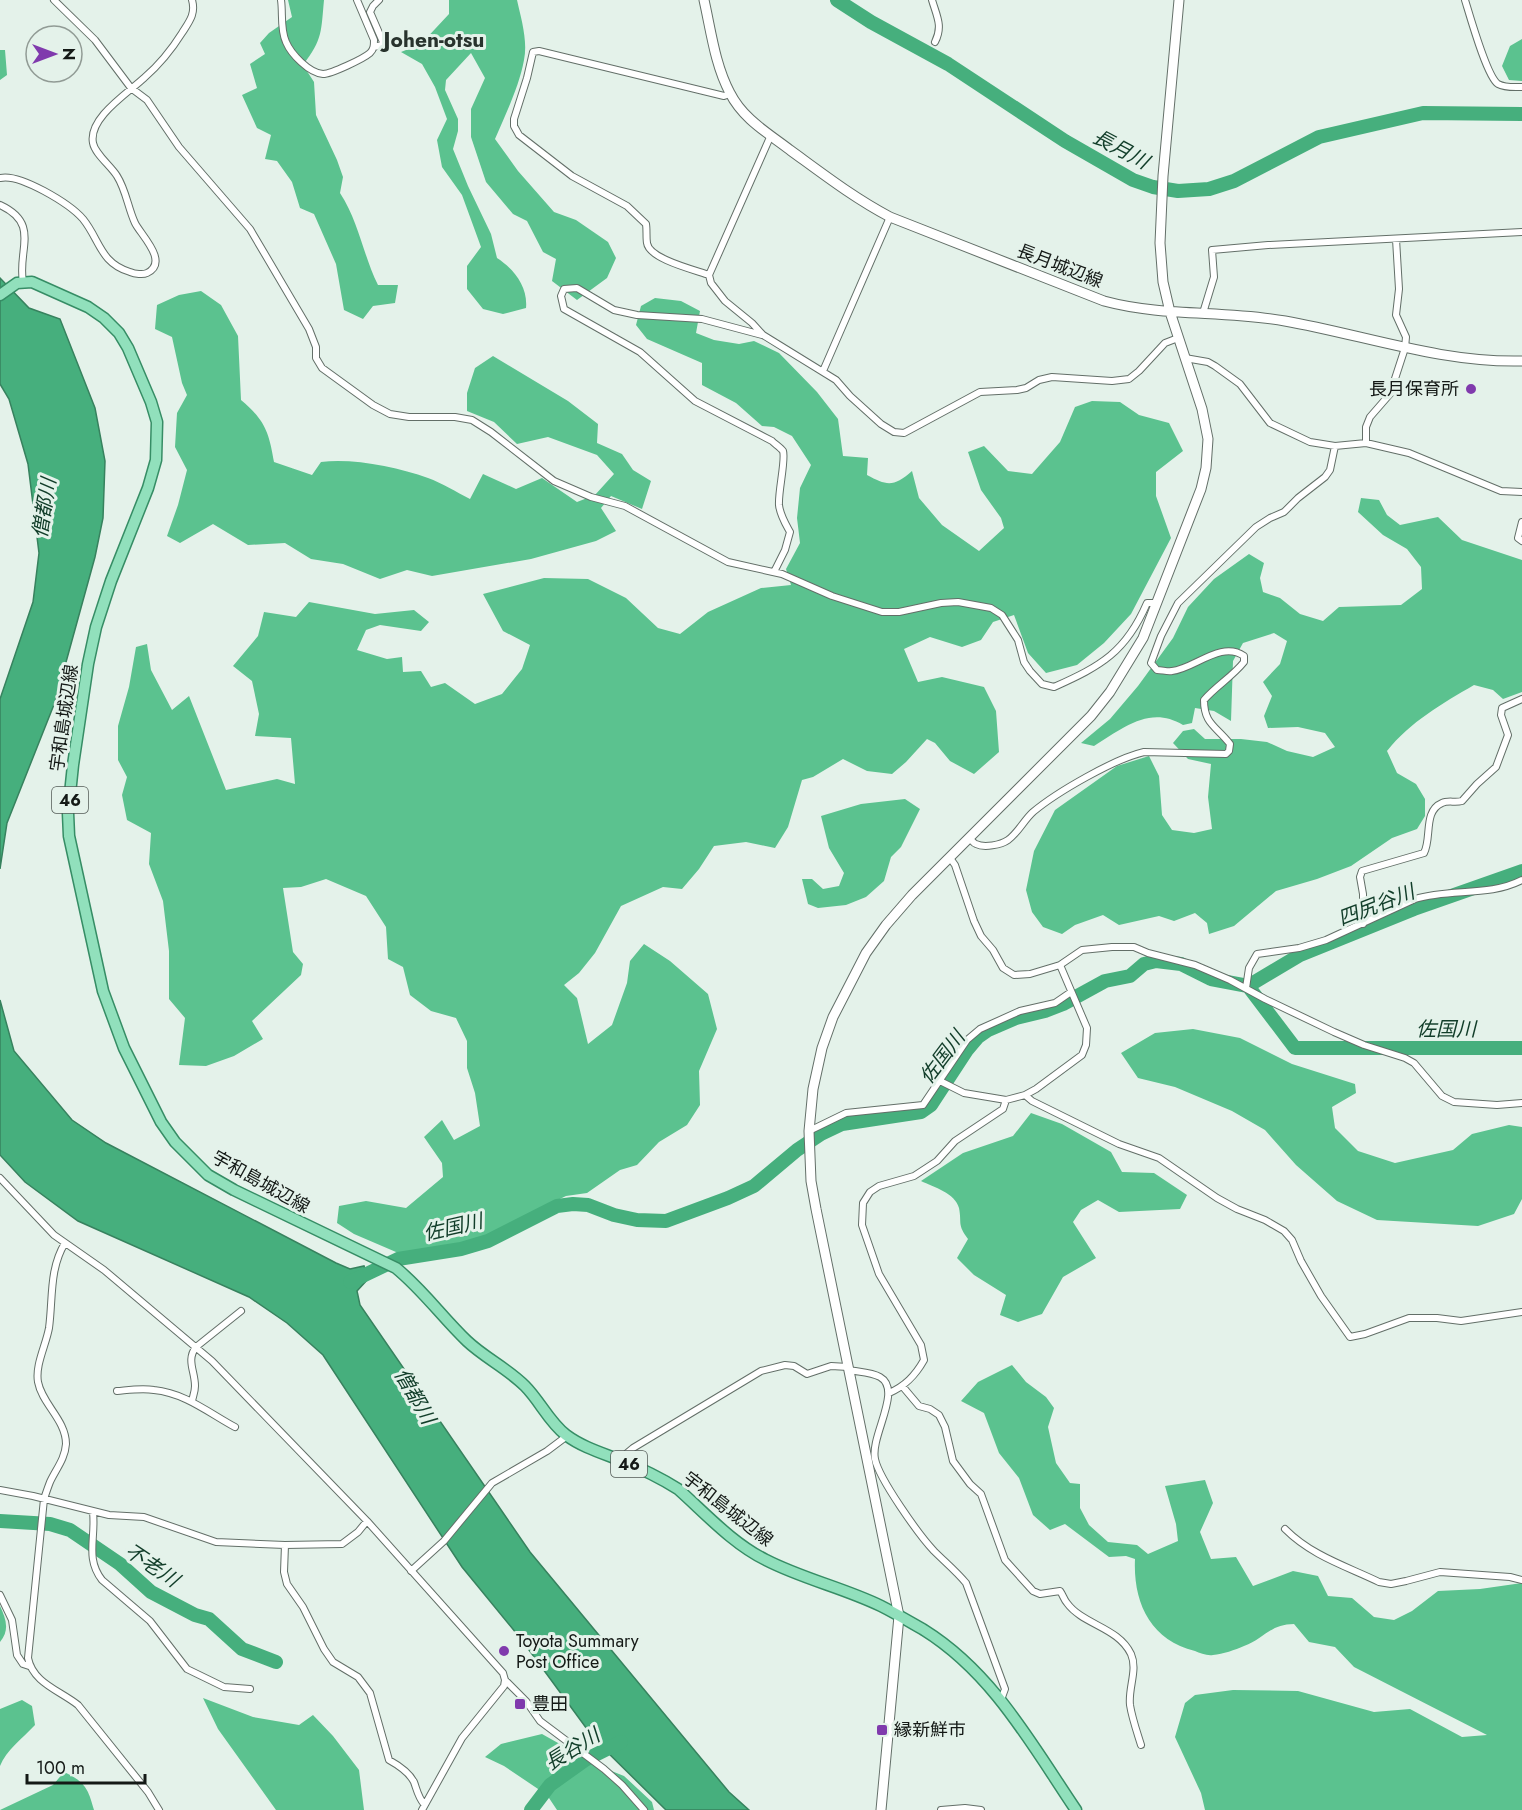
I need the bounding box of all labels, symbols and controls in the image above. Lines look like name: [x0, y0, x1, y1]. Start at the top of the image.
north arrow: [24, 24, 84, 84]
district label: Johen-otsu: [380, 25, 484, 55]
text: N: [57, 48, 80, 60]
water label: 長月川: [1087, 123, 1156, 177]
street label: 長月城辺線: [1013, 238, 1107, 294]
place label: 長月保育所: [1369, 376, 1459, 402]
marker: 長月保育所: [1464, 382, 1478, 396]
water label: 僧都川: [25, 474, 64, 540]
street label: 宇和島城辺線: [44, 663, 84, 773]
road number: 46: [52, 787, 88, 813]
water label: 四尻谷川: [1334, 877, 1421, 933]
water label: 佐国川: [1416, 1015, 1478, 1044]
water label: 佐国川: [913, 1023, 973, 1090]
street label: 宇和島城辺線: [207, 1144, 315, 1220]
water label: 佐国川: [421, 1206, 488, 1248]
water label: 僧都川: [387, 1363, 443, 1431]
road number: 46: [611, 1451, 647, 1477]
street label: 宇和島城辺線: [677, 1466, 779, 1552]
water label: 不老川: [119, 1537, 186, 1595]
place label: Toyota Summary Post Office: [516, 1628, 639, 1675]
marker: Toyota Summary Post Office: [497, 1644, 511, 1658]
place label: 豊田: [532, 1691, 568, 1717]
marker: 豊田: [513, 1697, 527, 1711]
place label: 縁新鮮市: [894, 1717, 966, 1743]
water label: 長谷川: [539, 1720, 607, 1778]
marker: 縁新鮮市: [875, 1723, 889, 1737]
scale bar: [27, 1747, 146, 1785]
text: 100 m: [36, 1755, 85, 1781]

